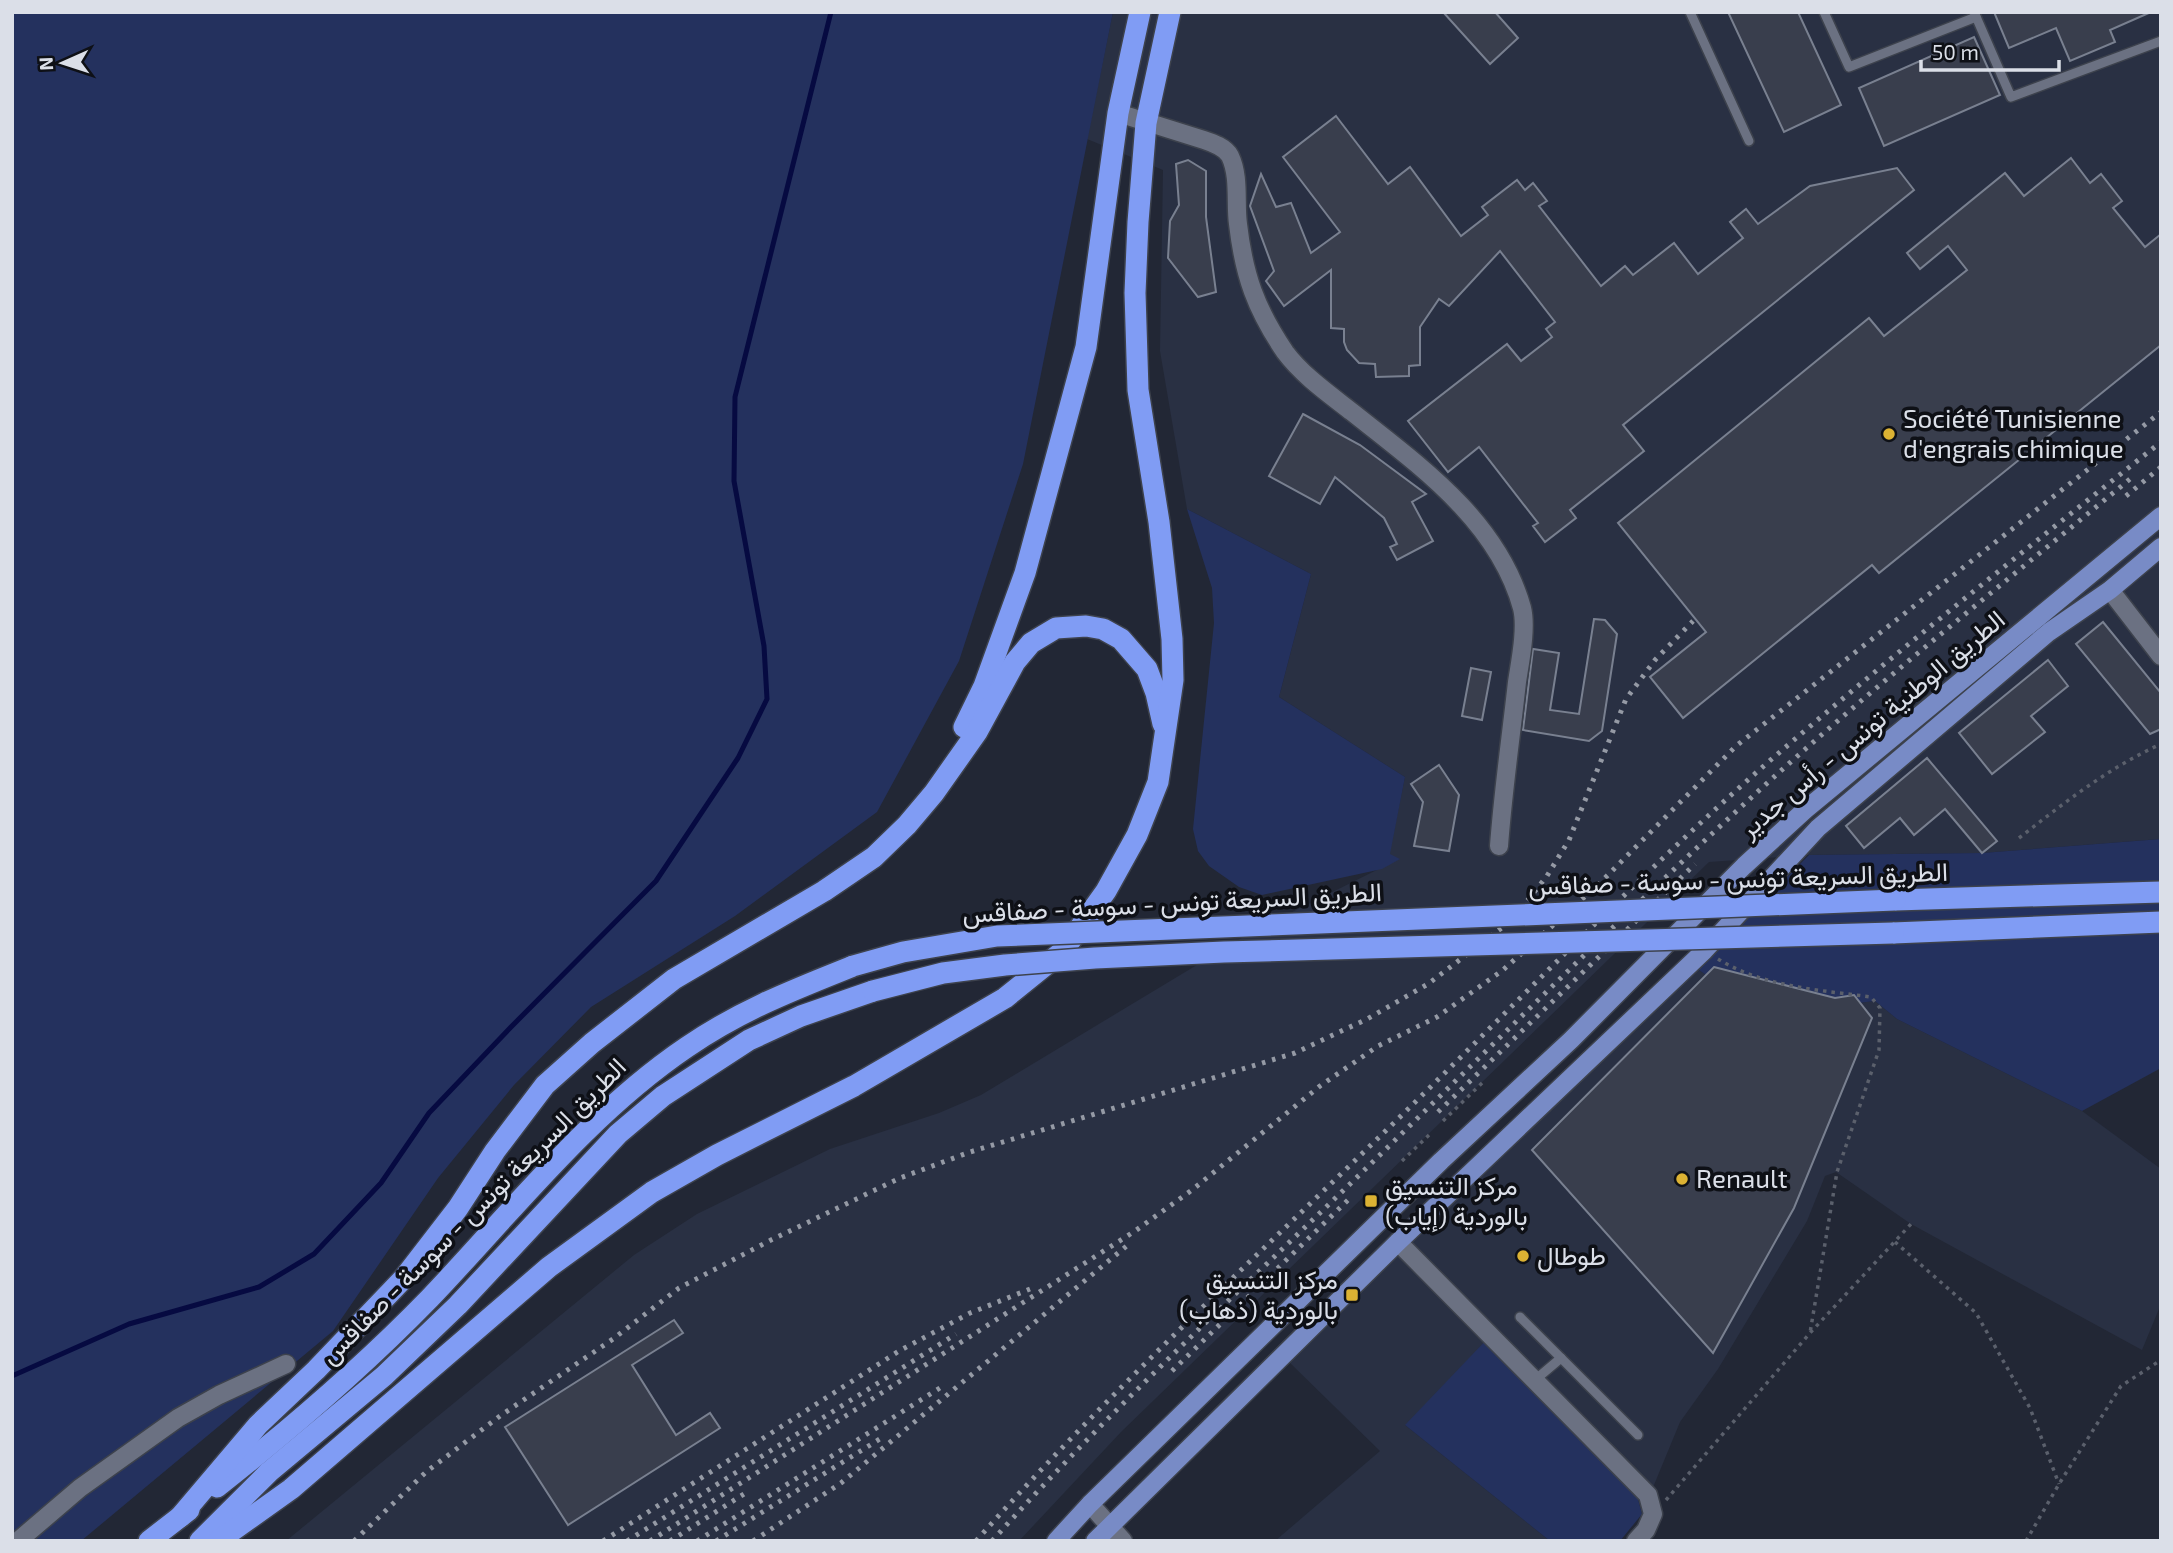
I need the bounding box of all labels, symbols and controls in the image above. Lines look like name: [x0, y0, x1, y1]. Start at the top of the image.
north arrow: [28, 28, 98, 98]
scale bar: [1921, 28, 2059, 72]
text: 50 m: [1932, 39, 1979, 64]
text: N: [34, 56, 57, 71]
place label: Société Tunisienne d'engrais chimique: [1903, 402, 2124, 463]
marker: Société Tunisienne d'engrais chimique: [1881, 426, 1897, 442]
street label: الطريق الوطنية تونس - رأس جدير: [1731, 603, 2011, 845]
street label: الطريق السريعة تونس - سوسة - صفاقس: [1528, 855, 1948, 902]
street label: الطريق السريعة تونس - سوسة - صفاقس: [961, 875, 1383, 930]
street label: الطريق السريعة تونس - سوسة - صفاقس: [312, 1050, 633, 1371]
place label: Renault: [1696, 1162, 1788, 1193]
place label: مركز التنسيق بالوردية (إياب): [1385, 1169, 1528, 1233]
marker: Renault: [1674, 1171, 1690, 1187]
marker: مركز التنسيق بالوردية (إياب): [1363, 1193, 1379, 1209]
place label: طوطال: [1537, 1239, 1606, 1272]
marker: طوطال: [1515, 1248, 1531, 1264]
place label: مركز التنسيق بالوردية (ذهاب): [1179, 1263, 1338, 1326]
marker: مركز التنسيق بالوردية (ذهاب): [1344, 1287, 1360, 1303]

